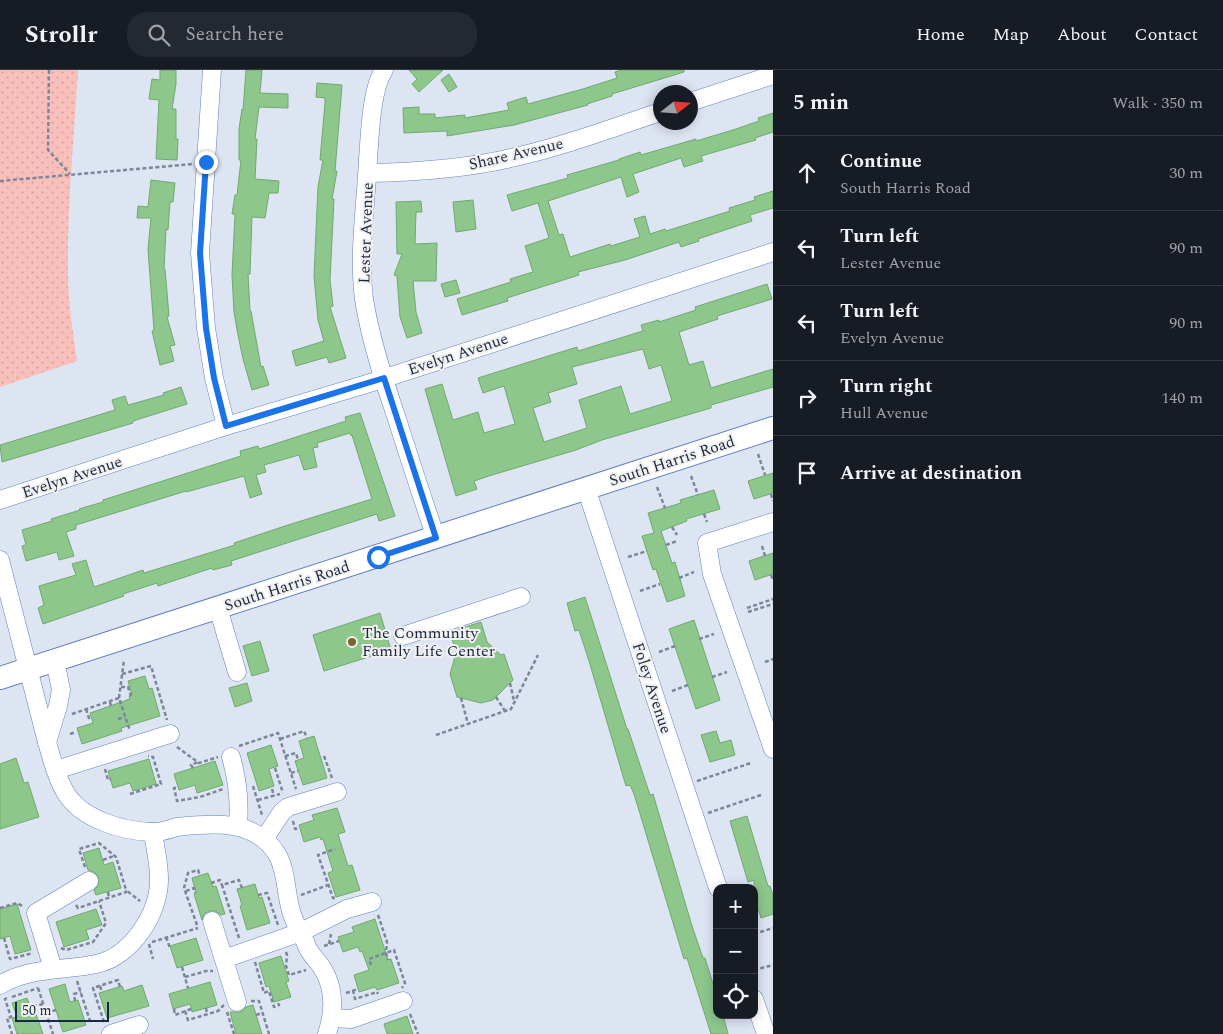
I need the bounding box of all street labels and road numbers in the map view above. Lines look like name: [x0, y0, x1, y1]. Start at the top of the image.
street label: Share Avenue: [466, 131, 566, 177]
street label: Lester Avenue: [352, 182, 380, 284]
street label: Evelyn Avenue: [405, 326, 511, 382]
street label: South Harris Road: [606, 429, 738, 493]
street label: Evelyn Avenue: [19, 449, 125, 505]
street label: South Harris Road: [221, 554, 353, 618]
street label: Foley Avenue: [626, 639, 678, 737]

